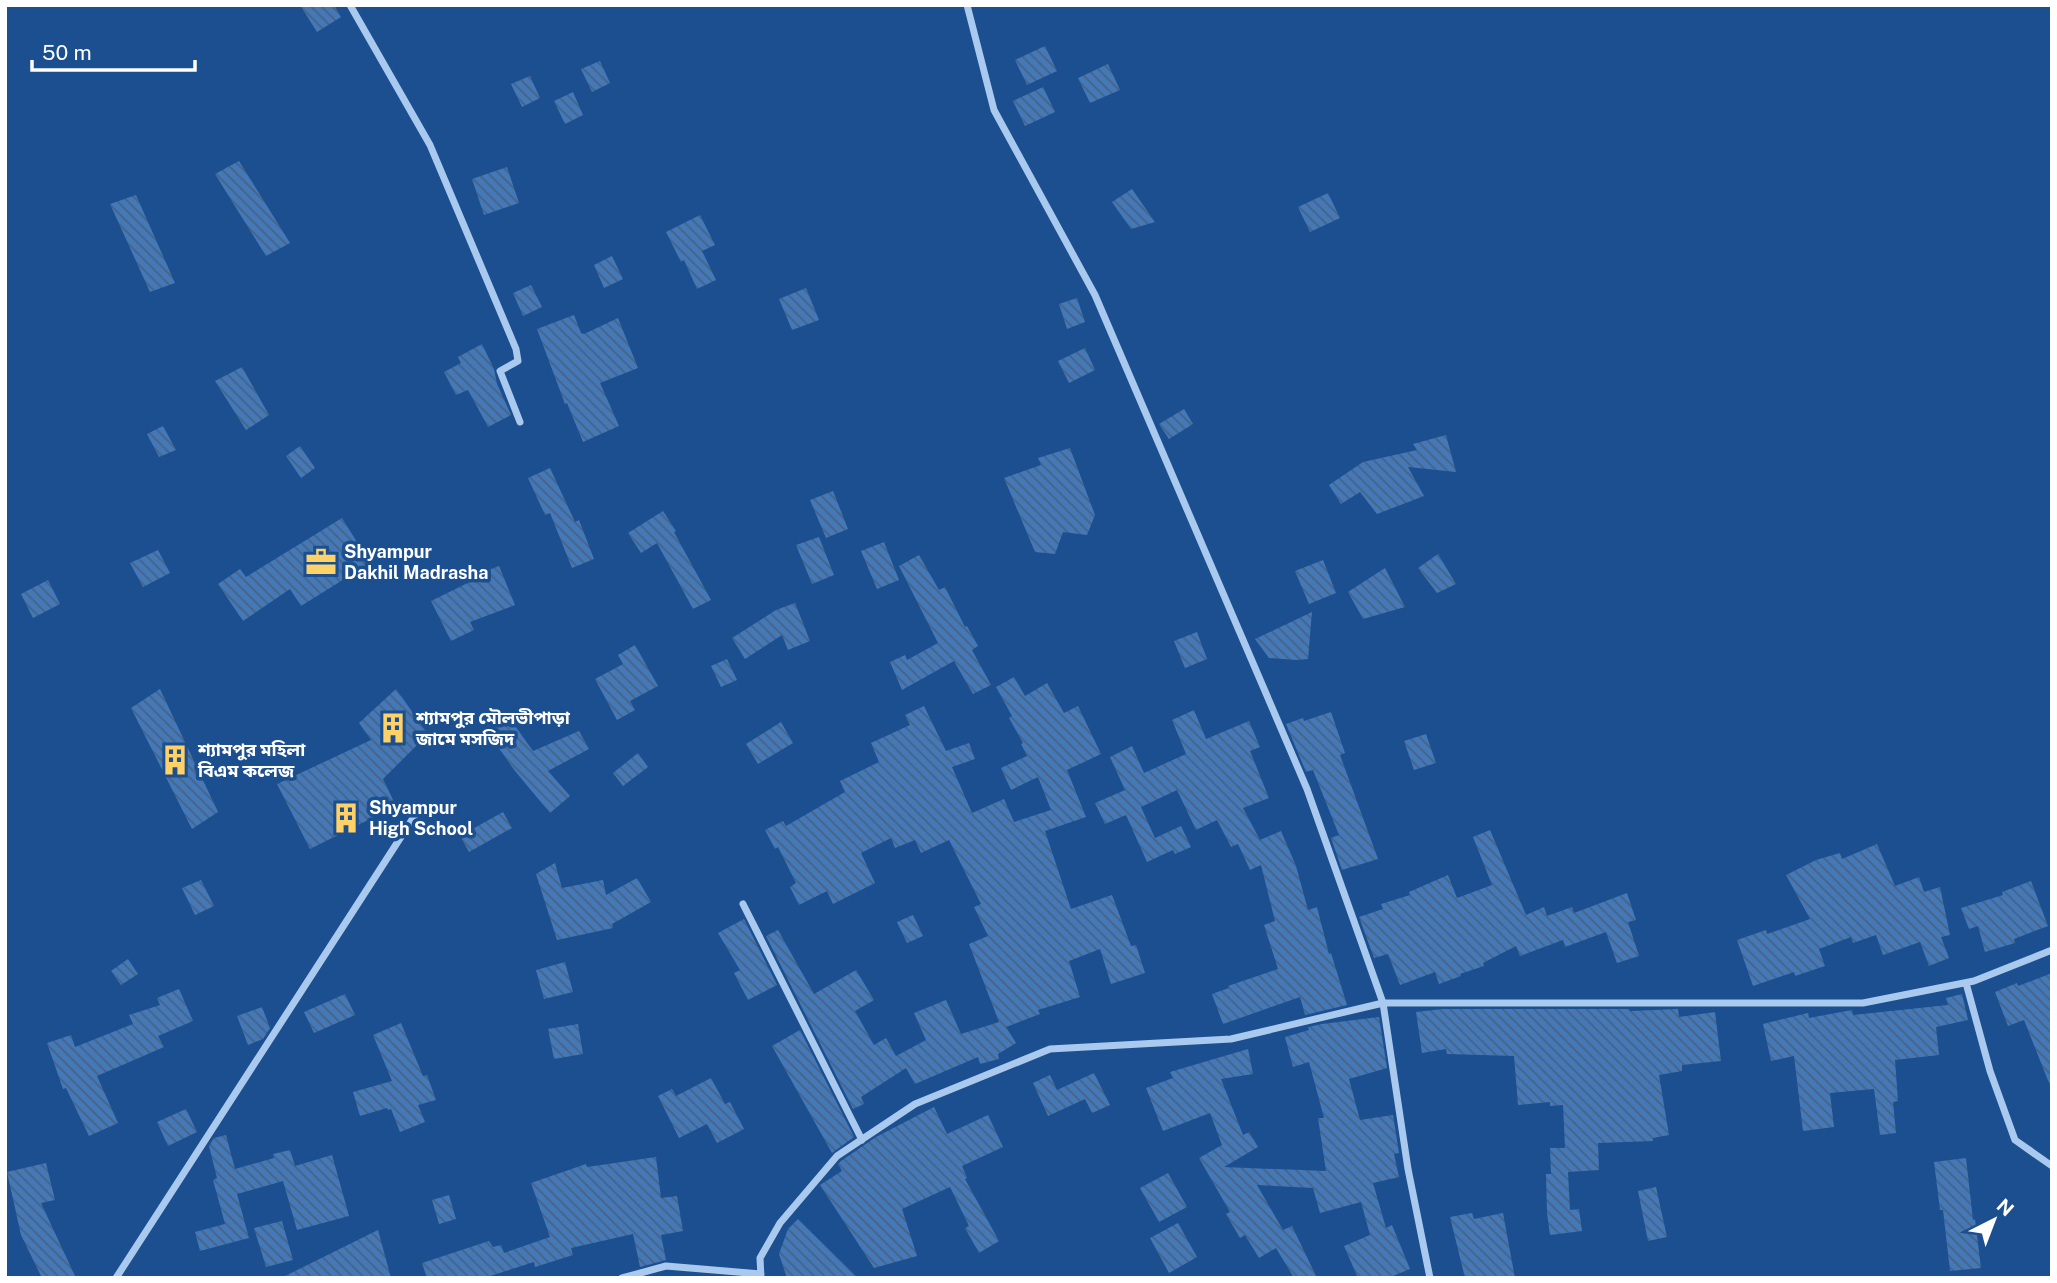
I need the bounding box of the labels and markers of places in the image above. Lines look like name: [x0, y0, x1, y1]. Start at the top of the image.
place label: Shyampur Dakhil Madrasha: [344, 541, 488, 583]
office icon: Shyampur Dakhil Madrasha: [304, 545, 338, 579]
place label: শ্যামপুর মৌলভীপাড়া জামে মসজিদ: [415, 707, 571, 749]
building icon: শ্যামপুর মৌলভীপাড়া জামে মসজিদ: [376, 711, 410, 745]
place label: শ্যামপুর মহিলা বিএম কলেজ: [197, 739, 306, 781]
building icon: শ্যামপুর মহিলা বিএম কলেজ: [158, 743, 192, 777]
place label: Shyampur High School: [369, 797, 473, 839]
building icon: Shyampur High School: [329, 801, 363, 835]

